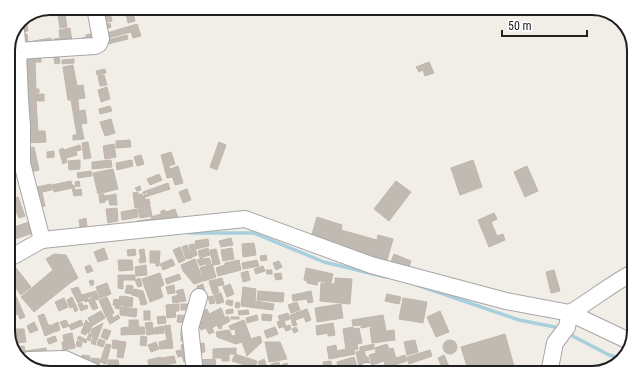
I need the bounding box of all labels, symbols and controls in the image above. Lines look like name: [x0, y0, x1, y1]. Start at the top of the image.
scale bar: [502, 12, 587, 38]
text: 50 m: [508, 19, 532, 33]

